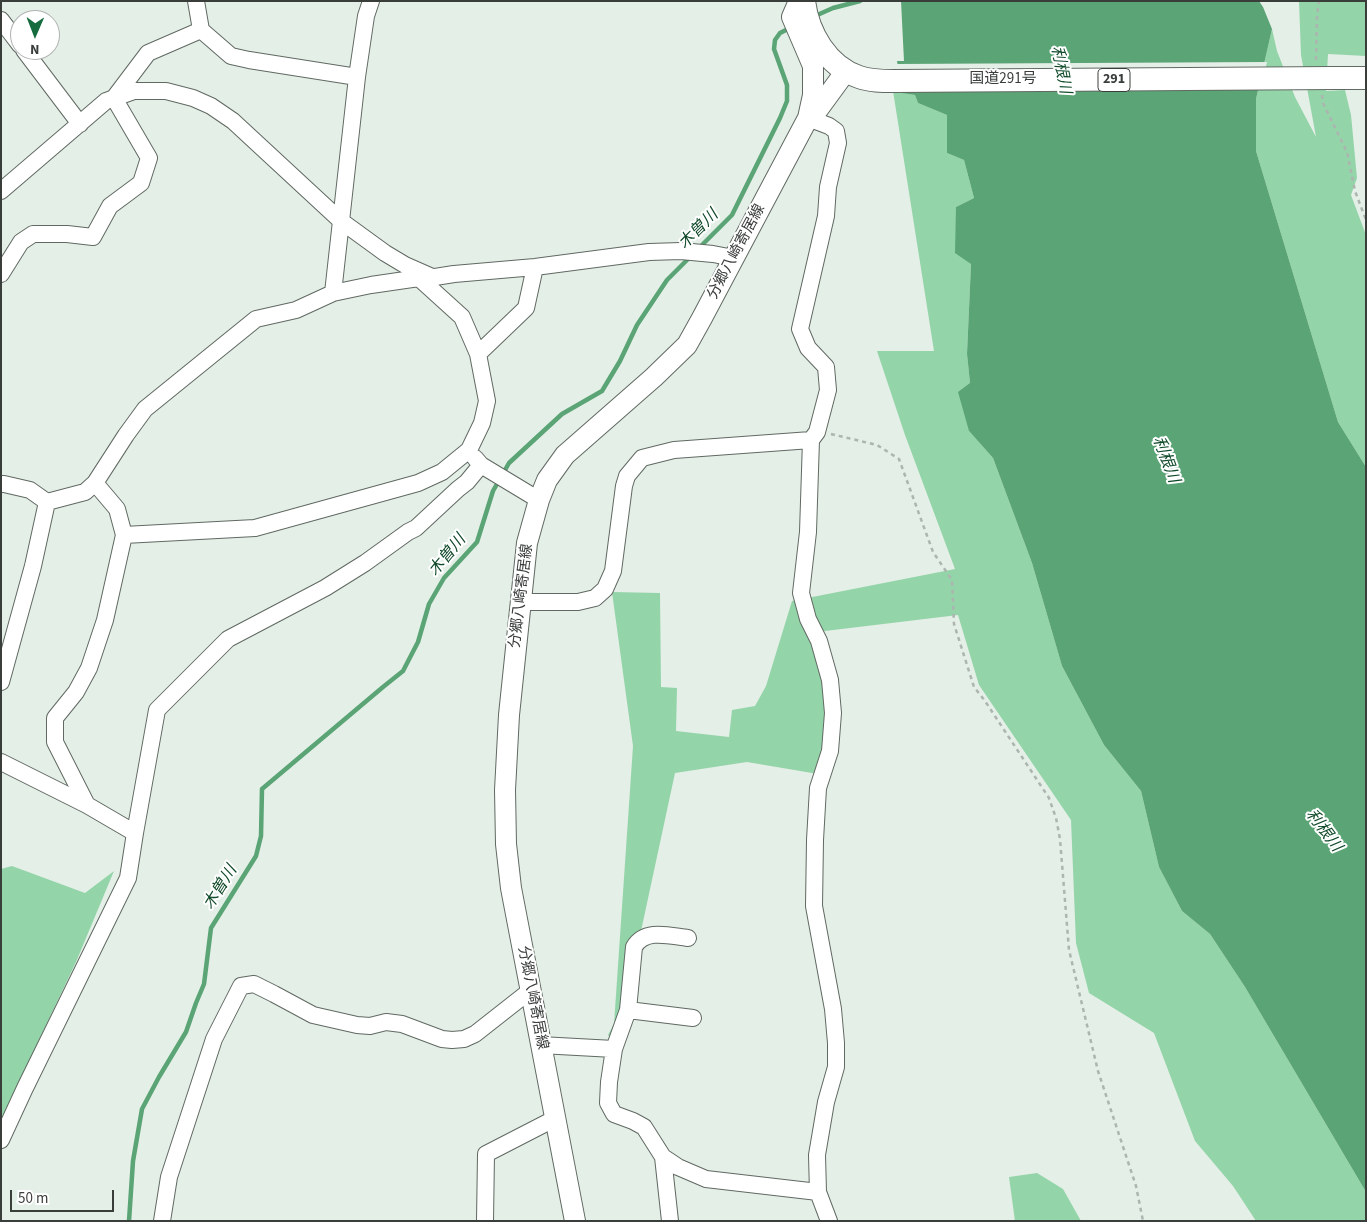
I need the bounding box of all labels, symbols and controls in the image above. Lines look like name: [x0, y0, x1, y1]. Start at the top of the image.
north arrow: [10, 10, 60, 60]
text: N: [30, 39, 40, 59]
water label: 利根川: [1046, 45, 1074, 95]
road number: 291: [1098, 68, 1130, 92]
street label: 国道291号: [969, 71, 1037, 89]
street label: 分郷八崎寄居線: [704, 201, 770, 303]
water label: 木曽川: [675, 206, 723, 254]
water label: 利根川: [1147, 434, 1183, 486]
water label: 木曽川: [425, 531, 471, 581]
street label: 分郷八崎寄居線: [507, 543, 537, 649]
water label: 利根川: [1301, 806, 1345, 856]
water label: 木曽川: [200, 863, 242, 913]
street label: 分郷八崎寄居線: [513, 945, 551, 1051]
scale bar: [12, 1180, 116, 1212]
text: 50 m: [18, 1188, 48, 1209]

